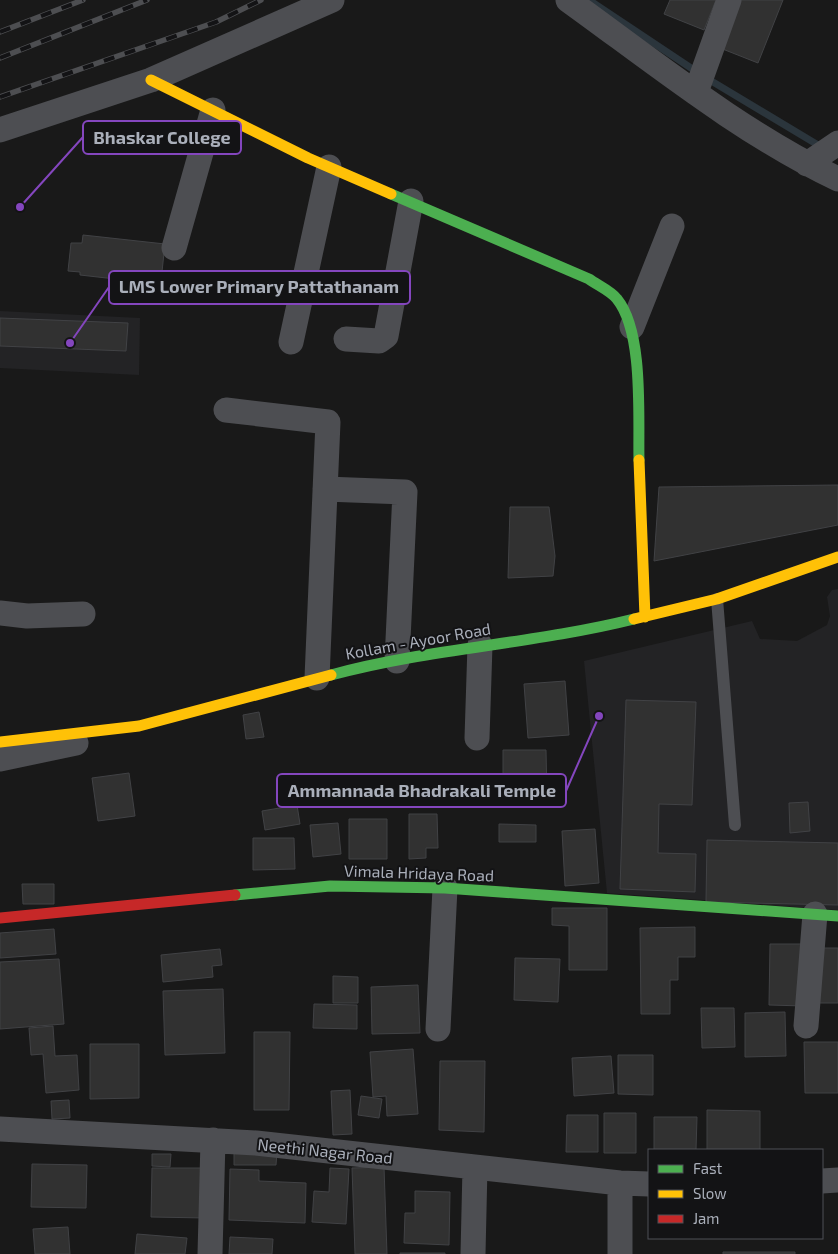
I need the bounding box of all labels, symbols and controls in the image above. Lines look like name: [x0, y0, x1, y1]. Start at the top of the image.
callout: Bhaskar College: [83, 121, 241, 154]
text: Bhaskar College: [93, 126, 231, 148]
callout: LMS Lower Primary Pattathanam: [109, 271, 410, 304]
text: LMS Lower Primary Pattathanam: [119, 275, 399, 297]
street label: Kollam - Ayoor Road: [344, 618, 492, 663]
callout: Ammannada Bhadrakali Temple: [277, 774, 566, 807]
text: Ammannada Bhadrakali Temple: [288, 779, 556, 801]
street label: Vimala Hridaya Road: [344, 860, 494, 885]
street label: Neethi Nagar Road: [257, 1134, 393, 1167]
legend: [648, 1149, 823, 1239]
text: Fast: [693, 1159, 723, 1177]
text: Slow: [693, 1184, 727, 1202]
text: Jam: [693, 1209, 719, 1227]

